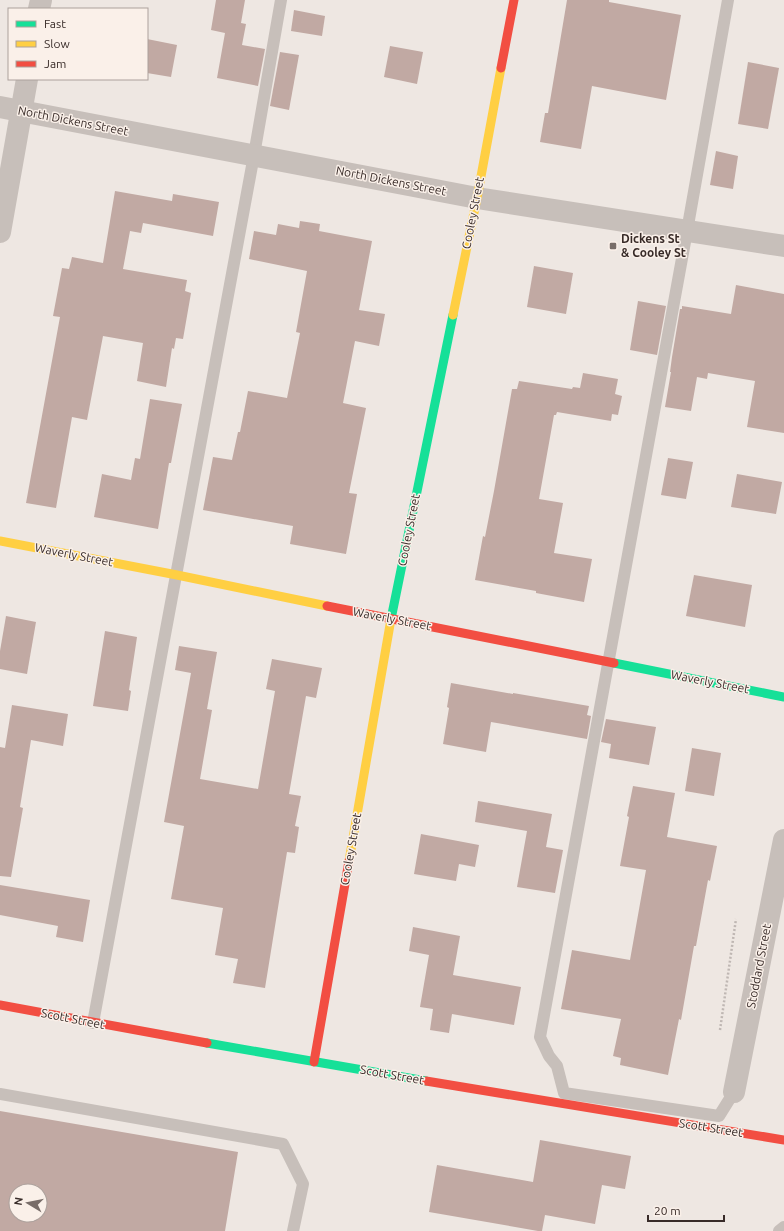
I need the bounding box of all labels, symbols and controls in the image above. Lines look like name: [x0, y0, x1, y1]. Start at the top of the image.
legend: [8, 8, 148, 80]
text: Fast: [44, 17, 66, 30]
text: Slow: [44, 37, 70, 50]
text: Jam: [44, 57, 66, 70]
street label: North Dickens Street: [17, 103, 130, 138]
street label: North Dickens Street: [335, 163, 448, 198]
street label: Cooley Street: [459, 175, 486, 250]
place label: Dickens St & Cooley St: [621, 232, 686, 259]
marker: Dickens St & Cooley St: [608, 241, 618, 251]
street label: Cooley Street: [395, 492, 422, 567]
street label: Waverly Street: [34, 541, 114, 568]
street label: Waverly Street: [352, 605, 432, 632]
street label: Waverly Street: [670, 668, 750, 695]
street label: Cooley Street: [338, 811, 363, 886]
street label: Stoddard Street: [744, 922, 773, 1009]
street label: Scott Street: [40, 1006, 106, 1031]
street label: Scott Street: [359, 1063, 425, 1087]
street label: Scott Street: [678, 1116, 744, 1139]
north arrow: [8, 1183, 48, 1223]
text: N: [12, 1196, 25, 1206]
scale bar: [648, 1197, 724, 1223]
text: 20 m: [654, 1204, 681, 1217]

